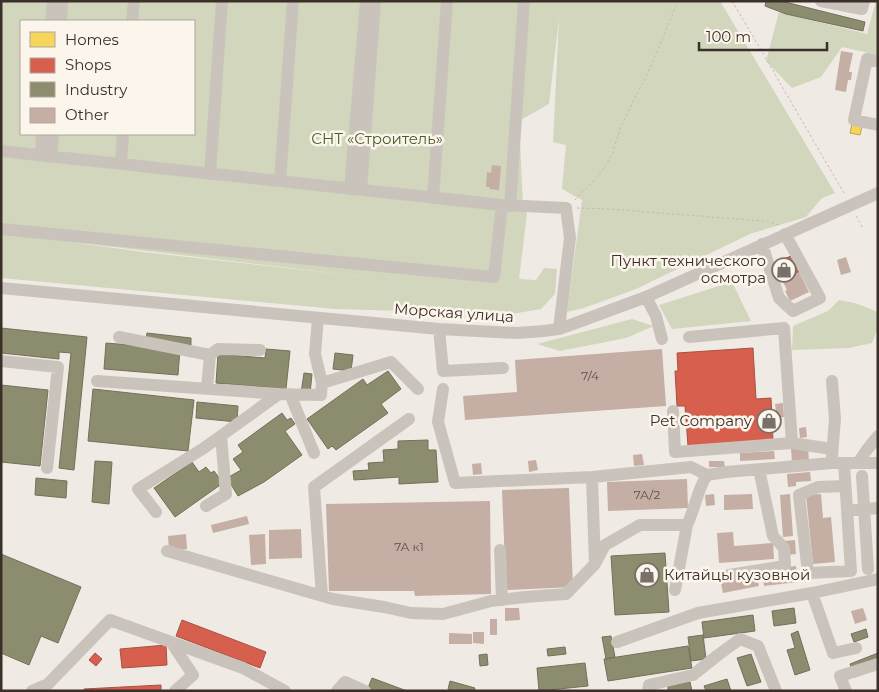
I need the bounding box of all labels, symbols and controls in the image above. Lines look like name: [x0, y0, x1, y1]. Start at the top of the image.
legend: [20, 20, 195, 135]
scale bar: [699, 20, 826, 52]
text: 100 m: [706, 27, 751, 46]
text: Homes: [65, 30, 119, 49]
text: Shops: [65, 55, 111, 74]
text: Industry: [65, 80, 128, 99]
text: Other: [65, 105, 109, 124]
park label: СНТ «Строитель»: [311, 129, 443, 148]
place label: Пункт технического осмотра: [610, 251, 766, 287]
shop icon: Пункт технического осмотра: [771, 257, 797, 283]
street label: Морская улица: [394, 299, 514, 326]
house number: 7/4: [581, 368, 599, 383]
shop icon: Pet Company: [756, 408, 782, 434]
place label: Pet Company: [650, 411, 753, 430]
house number: 7А/2: [634, 487, 660, 502]
house number: 7А к1: [394, 539, 424, 554]
shop icon: Китайцы кузовной: [634, 562, 660, 588]
place label: Китайцы кузовной: [664, 565, 810, 584]

